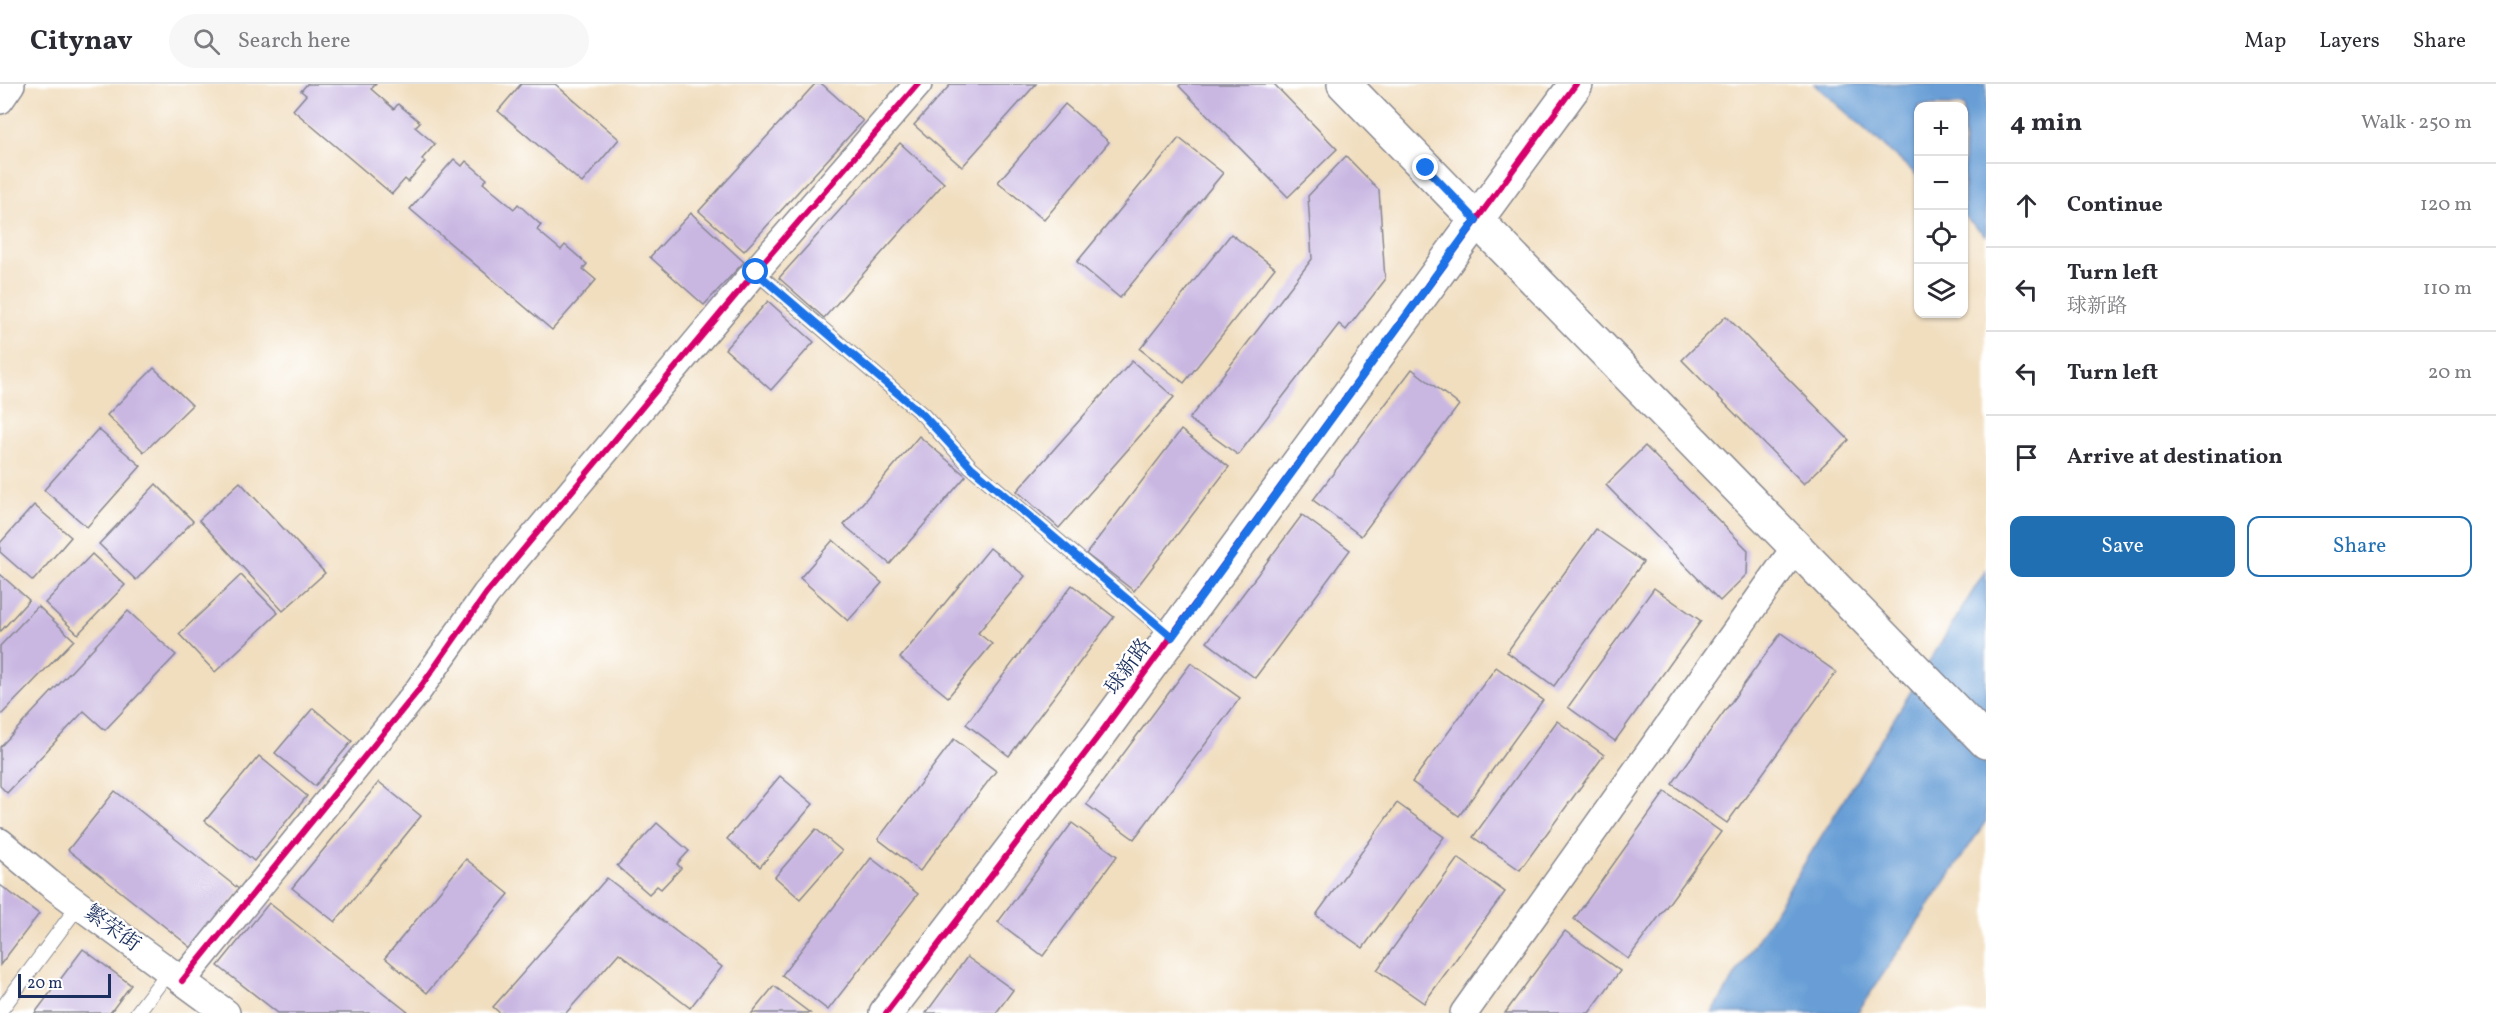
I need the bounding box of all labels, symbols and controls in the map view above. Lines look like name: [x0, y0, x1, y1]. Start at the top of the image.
search box: [169, 14, 589, 68]
text: Citynav: [30, 22, 133, 61]
icon: search: [190, 25, 223, 58]
text: Search here: [238, 26, 350, 57]
text: Map: [2244, 27, 2286, 56]
text: Layers: [2319, 27, 2380, 56]
text: Share: [2413, 27, 2466, 56]
map controls: [1914, 102, 1968, 318]
button: +: [1914, 102, 1968, 156]
text: 4 min: [2010, 105, 2082, 141]
text: Walk · 250 m: [2361, 109, 2472, 137]
route end: [1412, 154, 1438, 180]
button: −: [1914, 156, 1968, 210]
icon: ahead: [2010, 189, 2043, 222]
text: Continue: [2067, 190, 2163, 221]
text: 120 m: [2420, 191, 2472, 219]
button: locate: [1914, 210, 1968, 264]
route start: [742, 258, 768, 284]
text: Turn left: [2067, 258, 2158, 289]
button: layers: [1914, 264, 1968, 318]
icon: left: [2010, 273, 2043, 306]
text: 110 m: [2423, 275, 2472, 303]
text: 球新路: [2067, 293, 2127, 321]
icon: left: [2010, 357, 2043, 390]
text: Turn left: [2067, 358, 2158, 389]
text: 20 m: [2428, 359, 2472, 387]
icon: arrive: [2010, 441, 2043, 474]
text: Arrive at destination: [2067, 442, 2283, 473]
button: Save: [2010, 516, 2235, 577]
button: Share: [2247, 516, 2472, 577]
street label: 球新路: [1099, 633, 1159, 701]
street label: 繁荣街: [78, 899, 146, 959]
scale bar: [18, 971, 111, 998]
text: 20 m: [27, 973, 62, 995]

